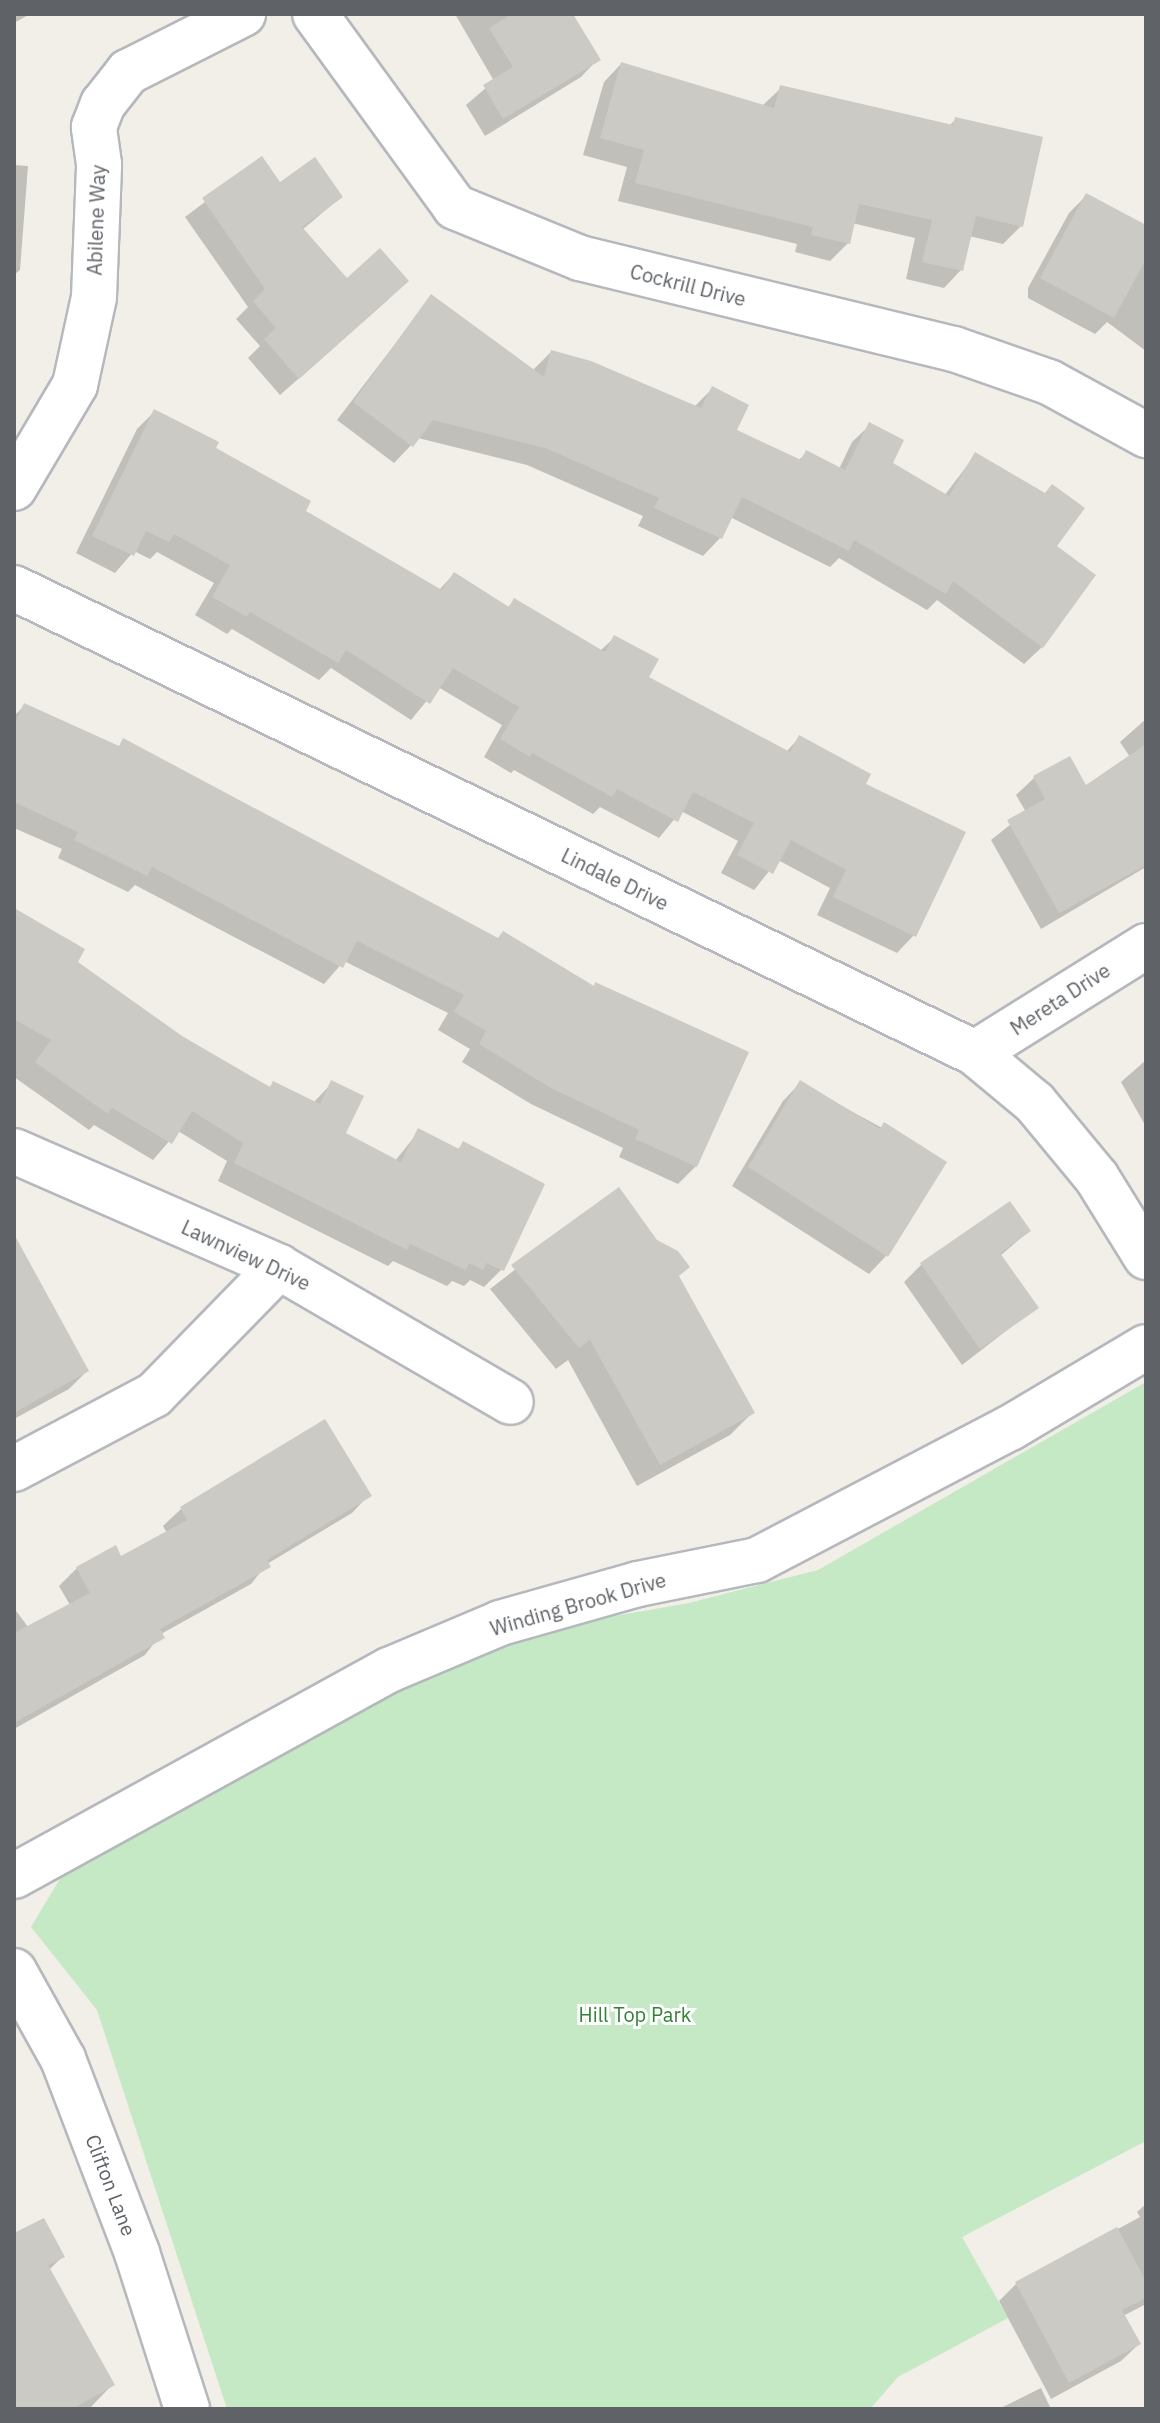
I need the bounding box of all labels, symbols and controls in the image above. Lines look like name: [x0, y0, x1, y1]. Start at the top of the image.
street label: Abilene Way: [82, 164, 110, 276]
street label: Cockrill Drive: [628, 259, 748, 311]
street label: Lindale Drive: [558, 843, 672, 915]
street label: Mereta Drive: [1006, 958, 1114, 1040]
street label: Lawnview Drive: [178, 1215, 314, 1295]
street label: Winding Brook Drive: [487, 1567, 669, 1641]
park label: Hill Top Park: [579, 2002, 691, 2026]
street label: Clifton Lane: [81, 2131, 141, 2239]

